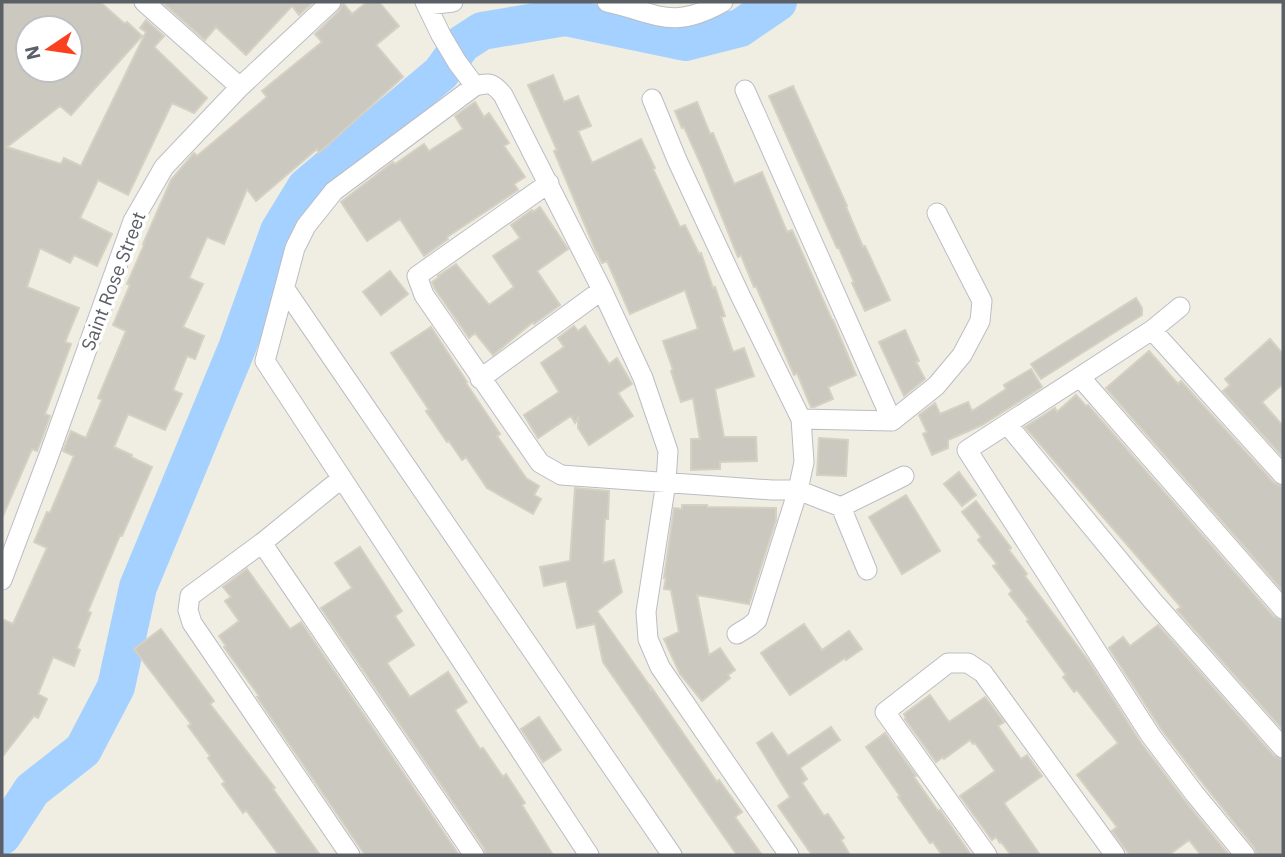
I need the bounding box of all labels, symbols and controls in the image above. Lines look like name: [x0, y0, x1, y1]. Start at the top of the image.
north arrow: [14, 14, 84, 84]
text: N: [19, 43, 46, 62]
street label: Saint Rose Street: [76, 208, 150, 354]

